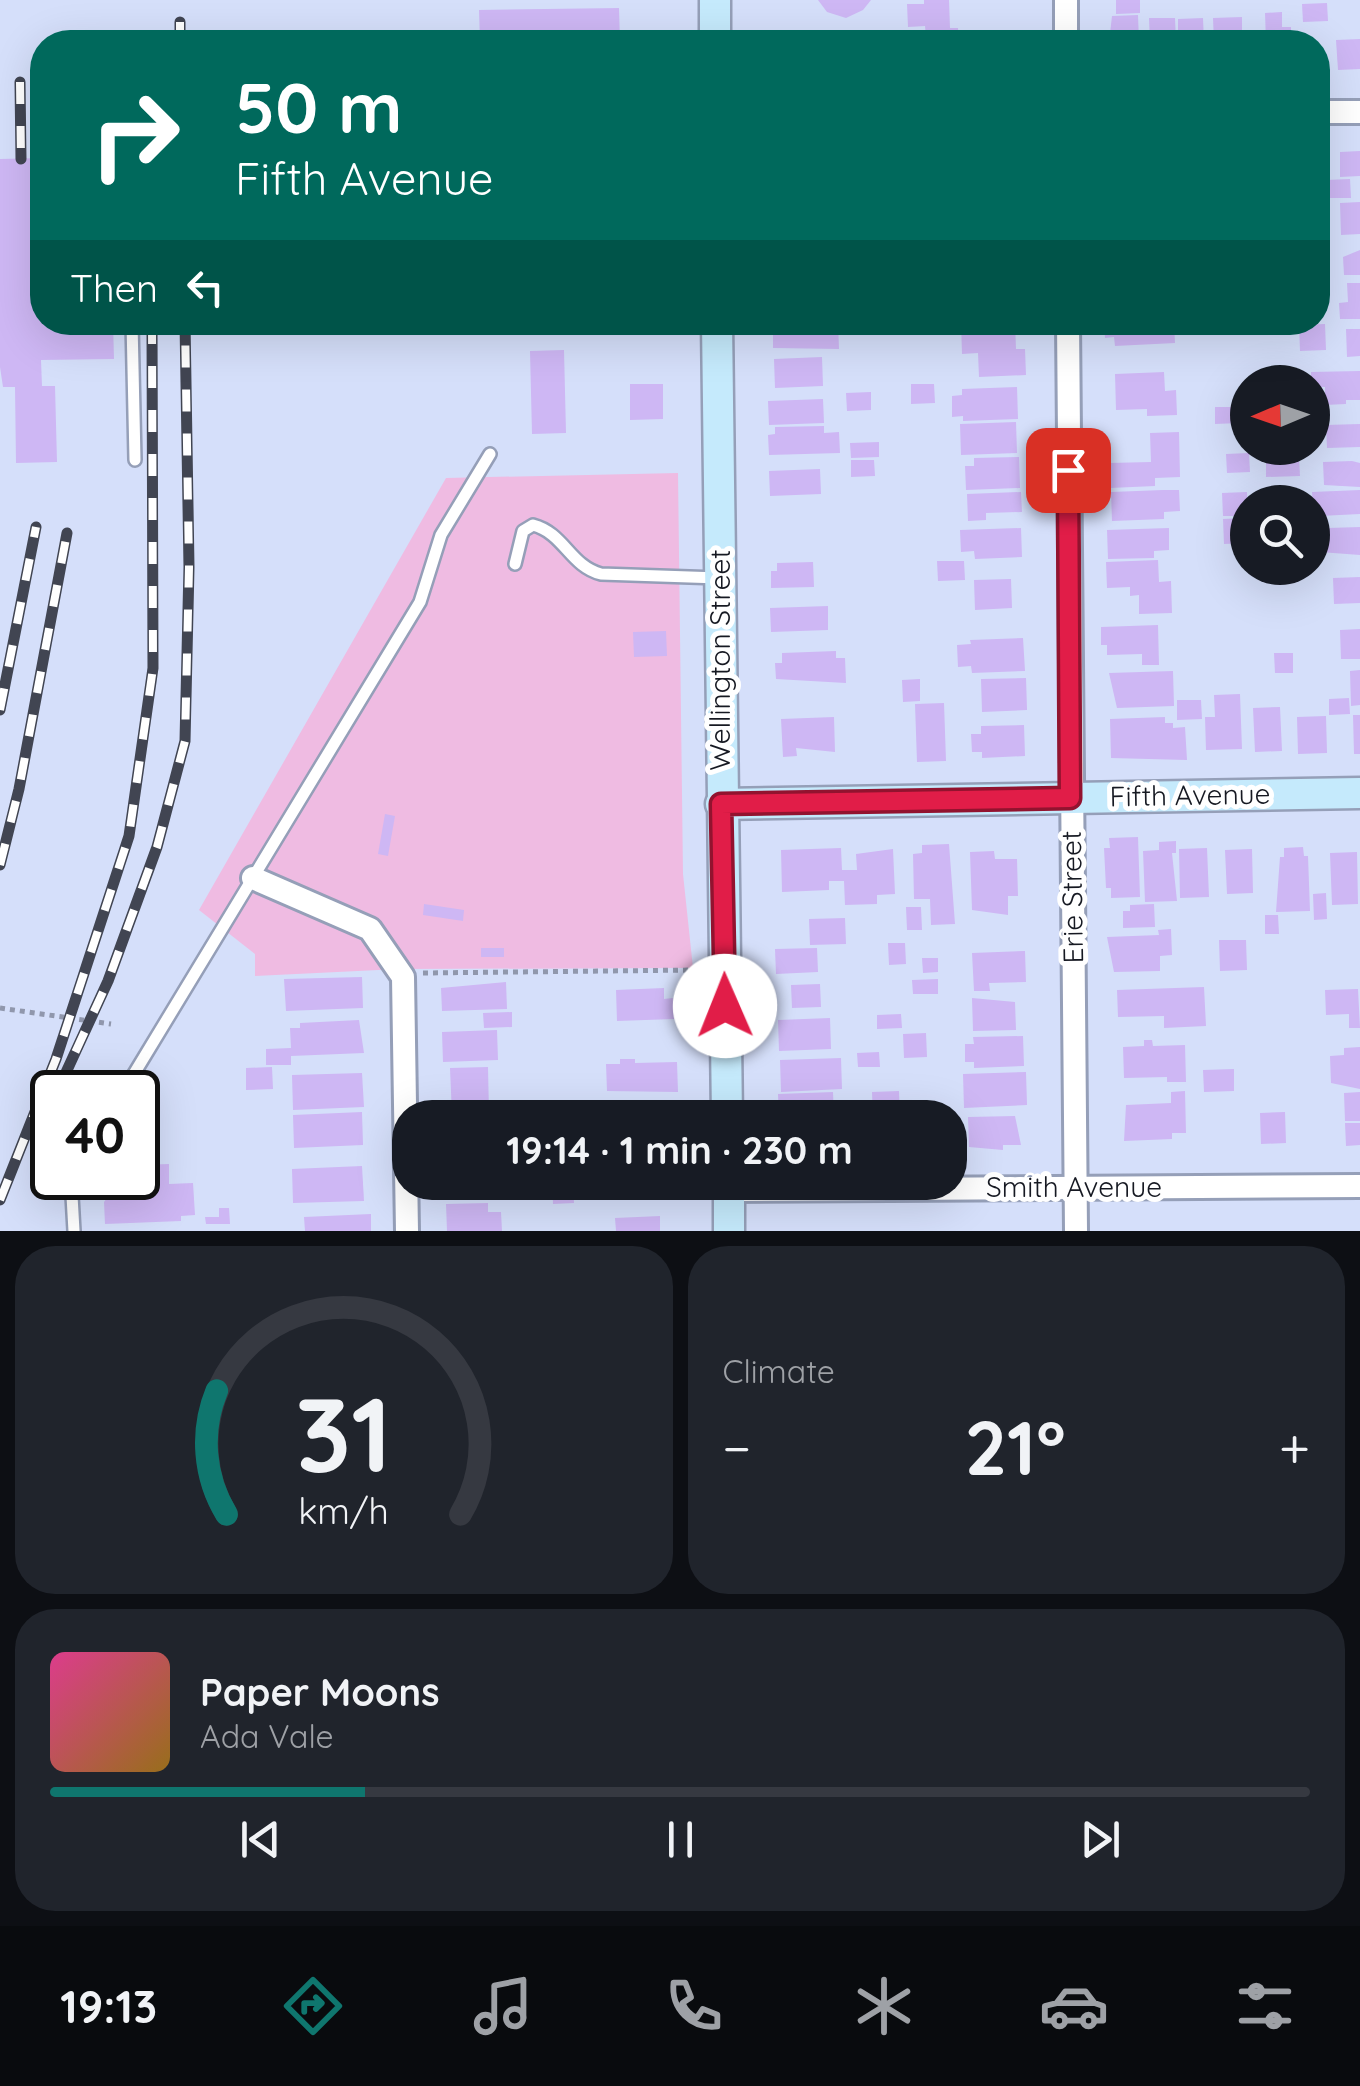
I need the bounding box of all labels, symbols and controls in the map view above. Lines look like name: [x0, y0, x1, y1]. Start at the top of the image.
text: 50 m: [235, 63, 402, 151]
icon: right: [70, 70, 200, 200]
text: Fifth Avenue: [235, 150, 493, 206]
icon: left: [178, 260, 233, 315]
text: Then: [70, 264, 158, 312]
north arrow: [1230, 365, 1330, 465]
map controls: [1230, 365, 1330, 585]
pin: [1026, 428, 1111, 513]
icon: arrive: [1041, 443, 1096, 498]
button: search: [1230, 485, 1330, 585]
street label: Wellington Street: [702, 549, 737, 771]
street label: Fifth Avenue: [1109, 776, 1271, 813]
street label: Erie Street: [1053, 830, 1090, 964]
position arrow: [673, 954, 777, 1058]
speed limit sign: 40: [30, 1070, 160, 1200]
text: 19:14 · 1 min · 230 m: [506, 1126, 853, 1174]
street label: Smith Avenue: [986, 1169, 1162, 1204]
text: Climate: [723, 1351, 835, 1391]
text: 31: [296, 1368, 392, 1498]
text: 21°: [964, 1400, 1066, 1494]
text: −: [723, 1413, 751, 1482]
text: +: [1279, 1413, 1310, 1482]
text: km/h: [298, 1488, 389, 1533]
text: Paper Moons: [200, 1668, 440, 1716]
text: Ada Vale: [200, 1716, 334, 1756]
icon: previous: [233, 1812, 288, 1867]
icon: pause: [653, 1812, 708, 1867]
icon: next: [1073, 1812, 1128, 1867]
icon: directions: [278, 1971, 348, 2041]
icon: music: [468, 1971, 538, 2041]
icon: phone: [659, 1971, 729, 2041]
icon: climate: [849, 1971, 919, 2041]
icon: car: [1039, 1971, 1109, 2041]
icon: filters: [1230, 1971, 1300, 2041]
text: 19:13: [60, 1978, 157, 2034]

